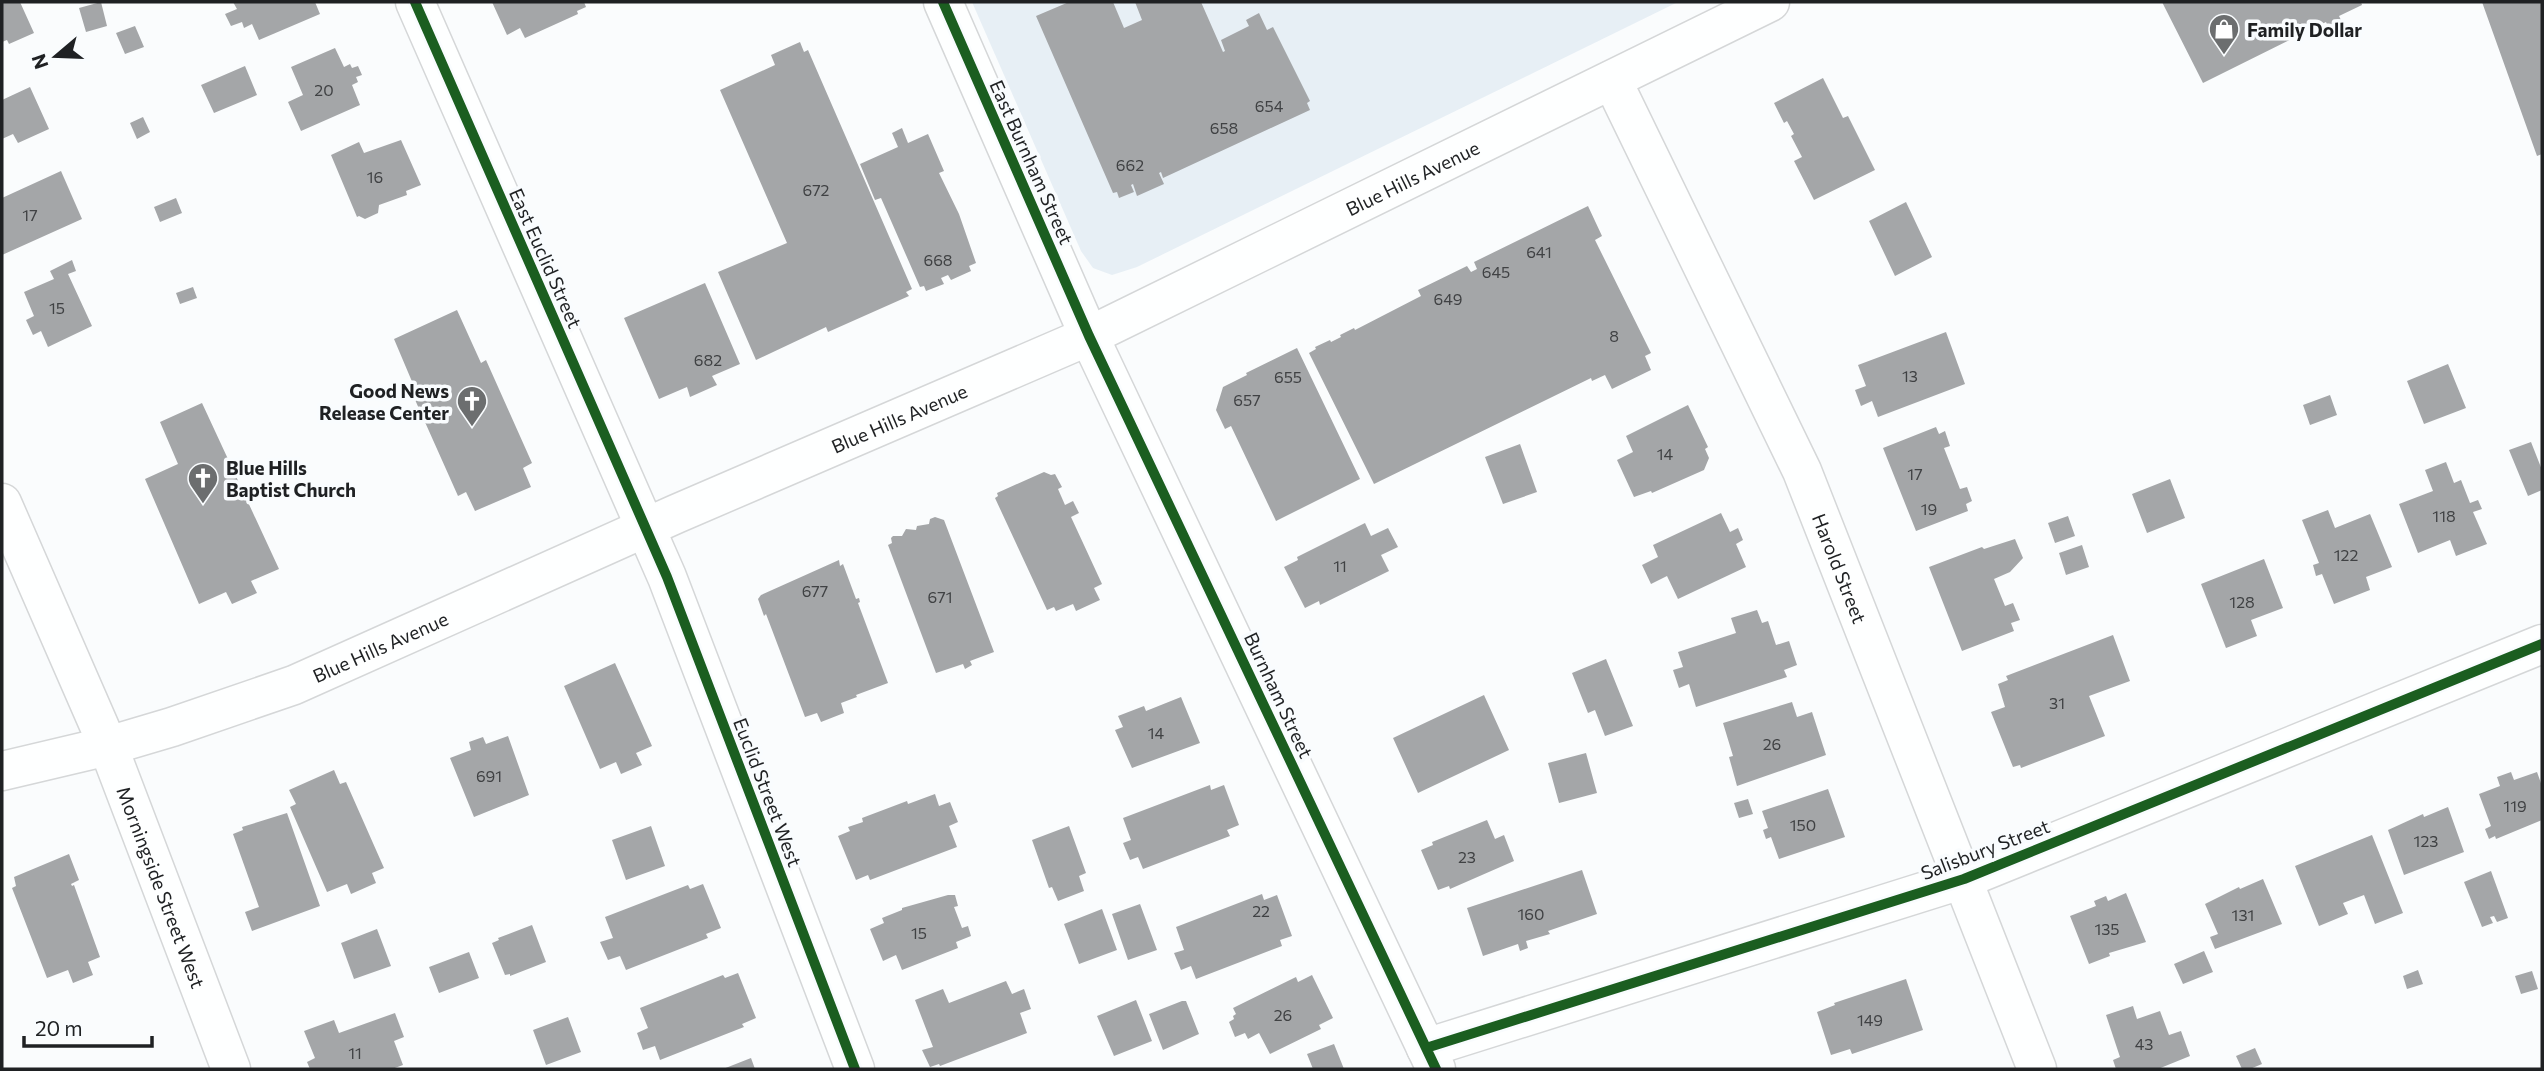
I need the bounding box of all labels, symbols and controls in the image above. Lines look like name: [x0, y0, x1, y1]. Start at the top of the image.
shop icon: Family Dollar: [2207, 12, 2241, 56]
place label: Family Dollar: [2247, 18, 2362, 41]
north arrow: [21, 21, 91, 91]
text: N: [26, 51, 53, 72]
street label: East Burnham Street: [985, 76, 1079, 248]
house number: 20: [314, 80, 334, 99]
house number: 654: [1255, 96, 1284, 115]
house number: 658: [1210, 118, 1238, 137]
street label: Blue Hills Avenue: [1342, 135, 1483, 220]
house number: 662: [1116, 155, 1144, 174]
house number: 16: [367, 167, 383, 186]
house number: 672: [803, 180, 830, 199]
street label: East Euclid Street: [505, 185, 587, 332]
house number: 17: [22, 205, 38, 224]
house number: 641: [1526, 242, 1552, 261]
house number: 668: [923, 250, 953, 269]
house number: 645: [1482, 262, 1510, 281]
house number: 649: [1433, 289, 1463, 308]
house number: 15: [49, 298, 65, 317]
house number: 8: [1609, 326, 1619, 345]
house number: 682: [694, 350, 722, 369]
house number: 13: [1902, 366, 1918, 385]
house number: 655: [1274, 367, 1302, 386]
street label: Blue Hills Avenue: [827, 378, 970, 457]
place label: Good News Release Center: [319, 379, 449, 424]
church icon: Good News Release Center: [455, 384, 489, 428]
house number: 657: [1233, 390, 1261, 409]
house number: 14: [1657, 444, 1674, 463]
place label: Blue Hills Baptist Church: [226, 456, 356, 501]
church icon: Blue Hills Baptist Church: [186, 461, 220, 505]
house number: 17: [1907, 464, 1923, 483]
house number: 19: [1921, 499, 1937, 518]
house number: 118: [2432, 506, 2456, 525]
street label: Harold Street: [1808, 510, 1872, 626]
house number: 122: [2334, 545, 2358, 564]
house number: 11: [1333, 556, 1347, 575]
house number: 677: [802, 581, 828, 600]
house number: 671: [928, 587, 952, 606]
house number: 128: [2229, 592, 2255, 611]
street label: Blue Hills Avenue: [309, 606, 451, 687]
street label: Burnham Street: [1240, 628, 1318, 762]
house number: 31: [2049, 693, 2065, 712]
street label: Euclid Street West: [729, 714, 807, 870]
house number: 14: [1148, 723, 1165, 742]
house number: 26: [1763, 734, 1781, 753]
house number: 691: [476, 766, 502, 785]
street label: Morningside Street West: [113, 783, 211, 991]
house number: 119: [2503, 796, 2527, 815]
street label: Salisbury Street: [1917, 814, 2053, 884]
house number: 150: [1790, 815, 1816, 834]
house number: 123: [2414, 831, 2438, 850]
house number: 23: [1458, 847, 1476, 866]
house number: 22: [1252, 901, 1270, 920]
house number: 160: [1518, 904, 1545, 923]
house number: 131: [2232, 905, 2254, 924]
house number: 135: [2094, 919, 2120, 938]
house number: 15: [911, 923, 927, 942]
scale bar: [24, 1004, 152, 1048]
house number: 26: [1274, 1005, 1292, 1024]
house number: 149: [1857, 1010, 1883, 1029]
text: 20 m: [35, 1015, 83, 1040]
house number: 43: [2135, 1034, 2153, 1053]
house number: 11: [348, 1043, 362, 1062]

